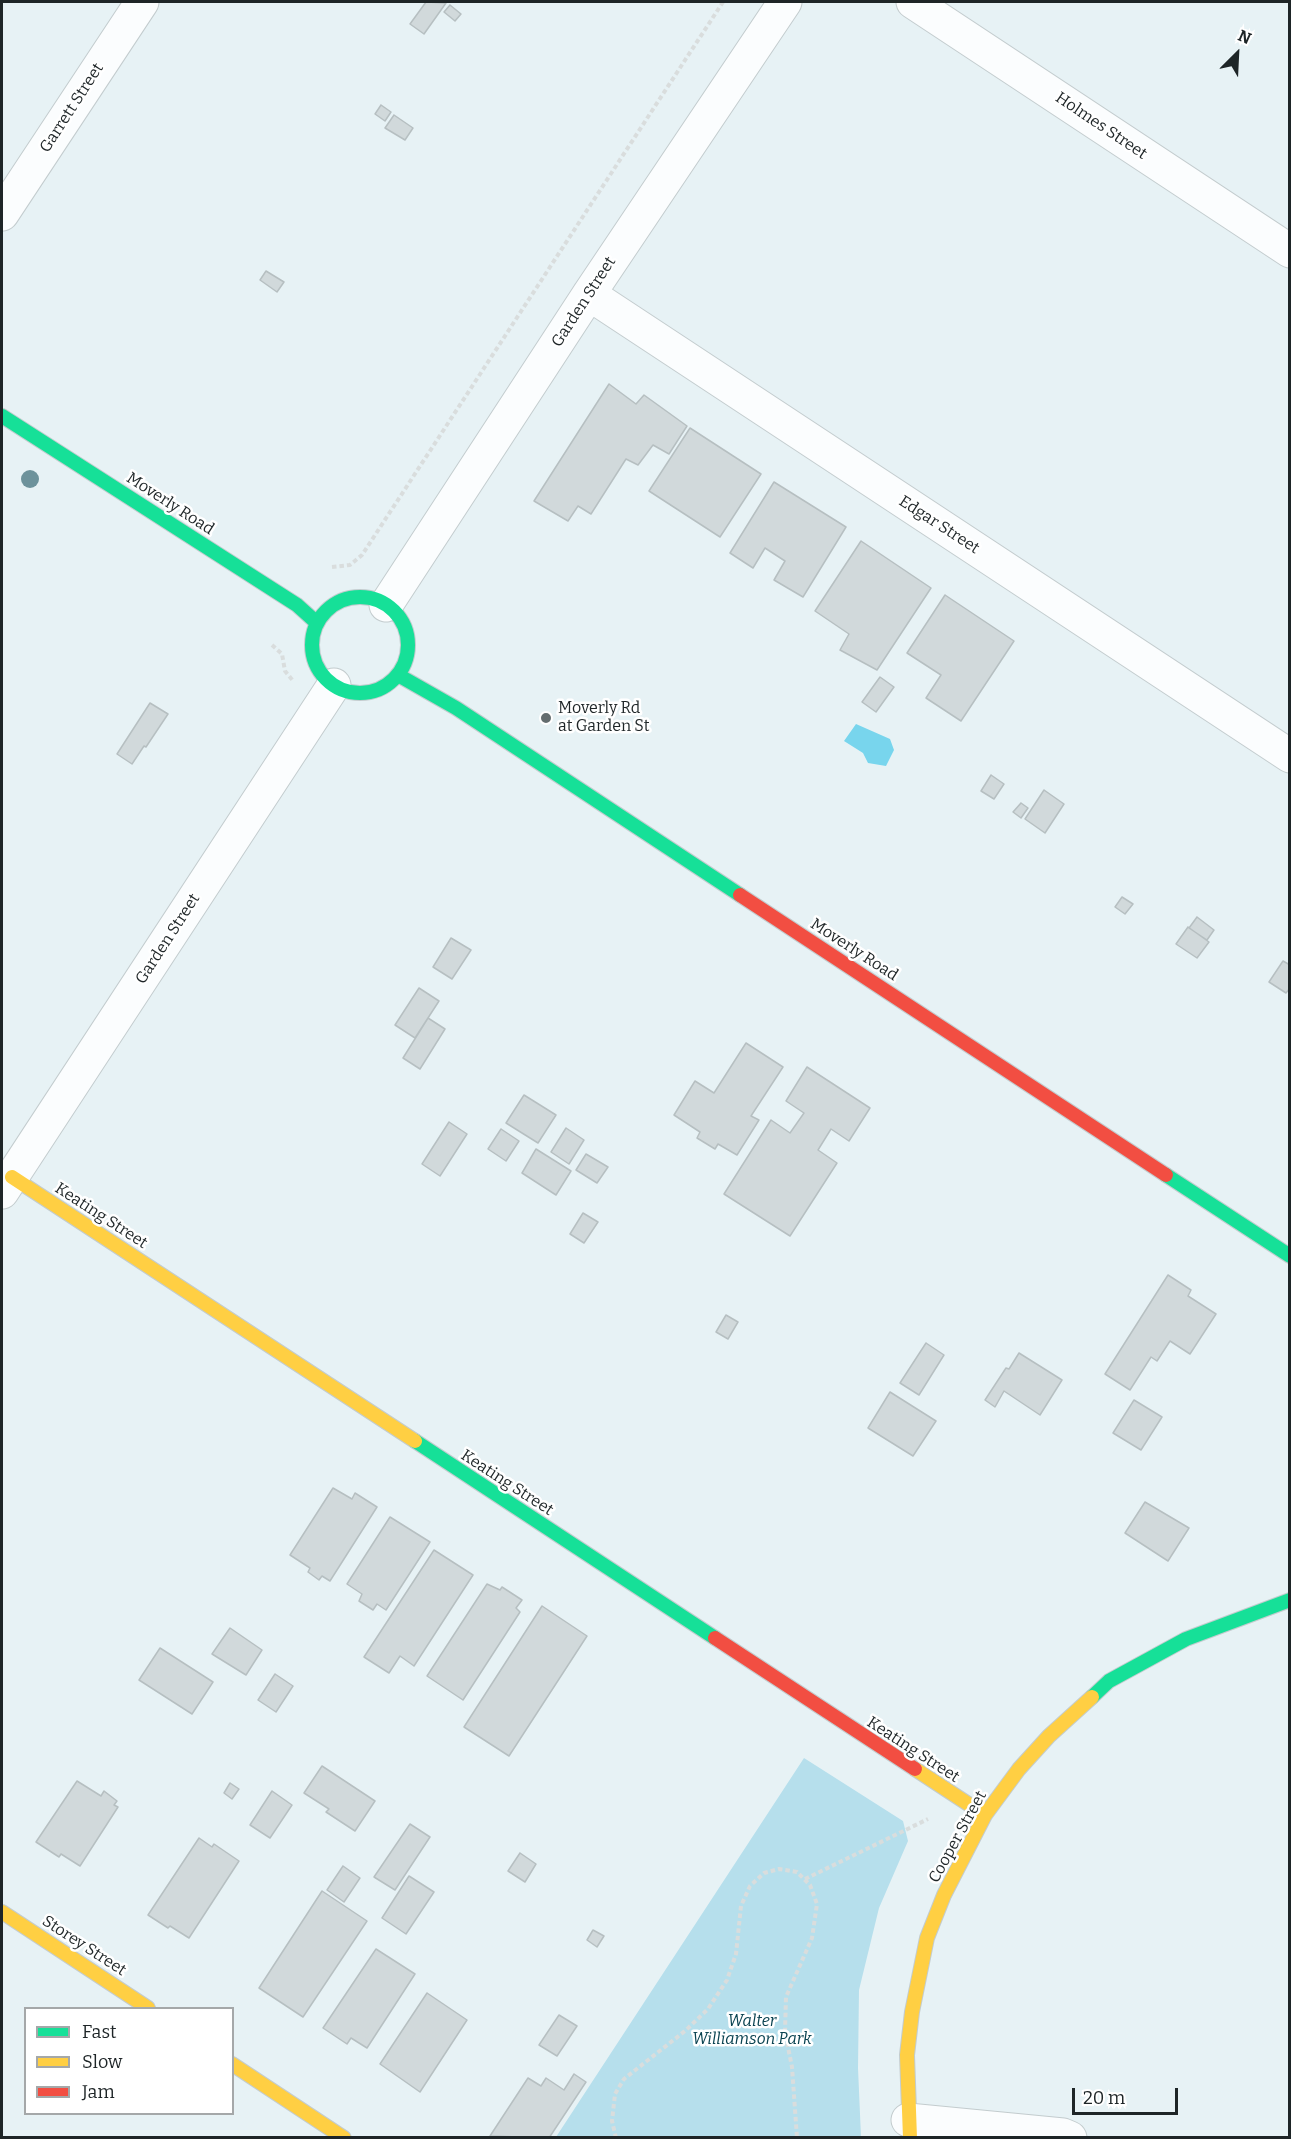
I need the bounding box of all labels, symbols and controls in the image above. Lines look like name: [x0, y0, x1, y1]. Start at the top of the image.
north arrow: [1207, 24, 1267, 84]
text: N: [1235, 26, 1254, 48]
street label: Garrett Street: [36, 60, 108, 156]
street label: Holmes Street: [1052, 88, 1150, 164]
street label: Garden Street: [548, 253, 620, 351]
street label: Moverly Road: [123, 469, 217, 539]
street label: Edgar Street: [895, 492, 983, 558]
place label: Moverly Rd at Garden St: [558, 699, 650, 737]
marker: Moverly Rd at Garden St: [539, 711, 553, 725]
street label: Garden Street: [132, 890, 204, 988]
street label: Moverly Road: [807, 915, 901, 985]
street label: Keating Street: [51, 1179, 151, 1253]
street label: Keating Street: [457, 1446, 557, 1520]
street label: Keating Street: [863, 1713, 963, 1787]
street label: Cooper Street: [925, 1788, 991, 1886]
street label: Storey Street: [38, 1912, 130, 1980]
legend: [24, 2007, 234, 2115]
park label: Walter Williamson Park: [692, 2012, 812, 2050]
text: Fast: [82, 2021, 117, 2043]
text: Slow: [82, 2051, 122, 2073]
scale bar: [1075, 2076, 1182, 2114]
text: Jam: [82, 2081, 115, 2103]
text: 20 m: [1083, 2087, 1125, 2109]

